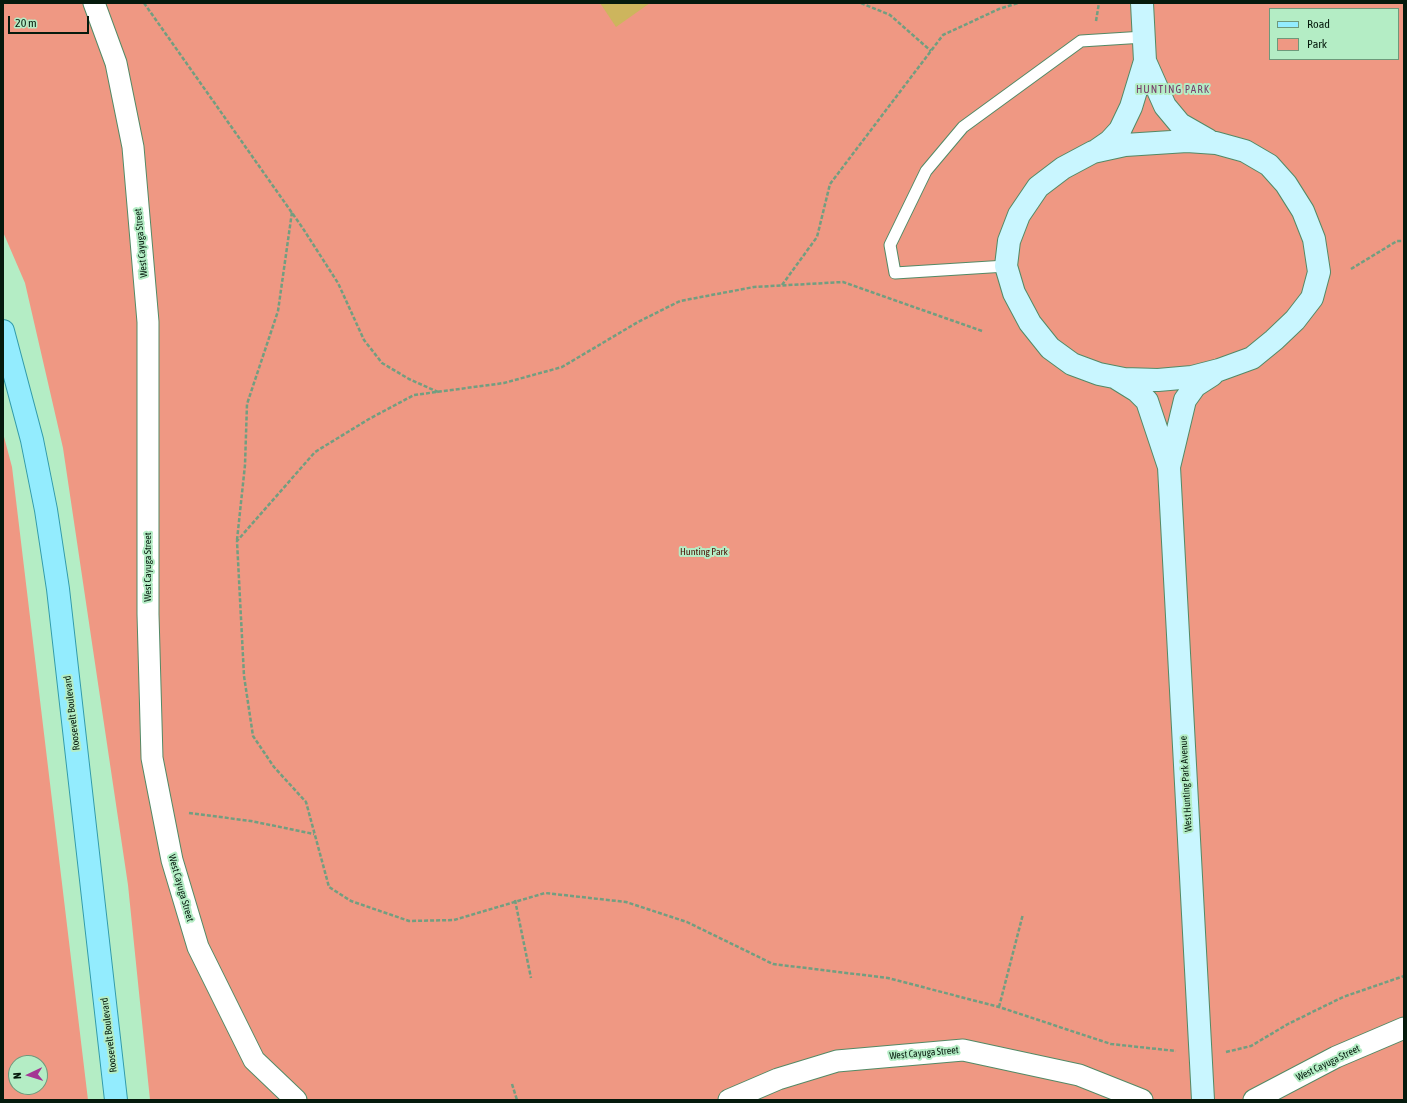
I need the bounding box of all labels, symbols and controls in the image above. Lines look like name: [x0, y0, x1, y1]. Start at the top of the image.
scale bar: [10, 8, 91, 34]
legend: [1269, 8, 1399, 60]
text: 20 m: [15, 16, 37, 30]
text: Road: [1307, 17, 1330, 31]
text: Park: [1307, 37, 1327, 51]
district label: HUNTING PARK: [1136, 83, 1210, 97]
street label: West Cayuga Street: [132, 208, 150, 278]
street label: West Cayuga Street: [142, 532, 154, 602]
park label: Hunting Park: [680, 546, 728, 558]
street label: Roosevelt Boulevard: [61, 675, 83, 751]
street label: West Hunting Park Avenue: [1177, 736, 1195, 832]
street label: West Cayuga Street: [166, 853, 196, 923]
street label: Roosevelt Boulevard: [98, 997, 120, 1073]
street label: West Cayuga Street: [1294, 1042, 1362, 1084]
street label: West Cayuga Street: [889, 1044, 959, 1062]
north arrow: [8, 1055, 48, 1095]
text: N: [11, 1072, 23, 1079]

